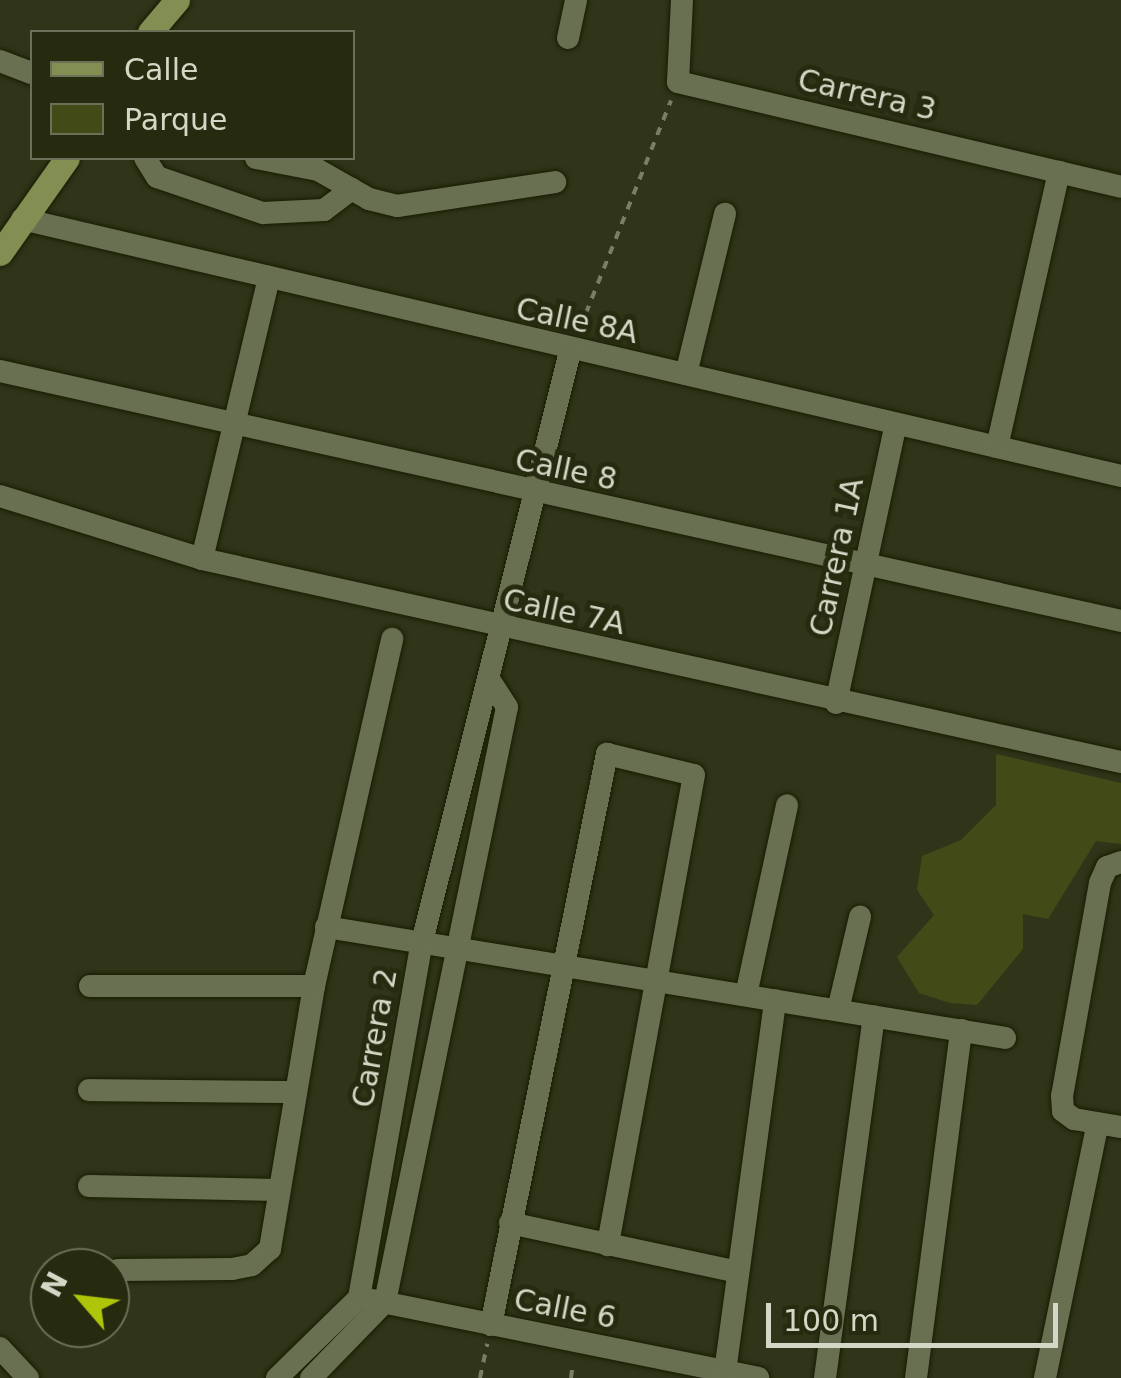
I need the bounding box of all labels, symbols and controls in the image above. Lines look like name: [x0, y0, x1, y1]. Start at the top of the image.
legend: [30, 30, 355, 160]
text: Calle: [124, 52, 198, 87]
street label: Carrera 3: [794, 62, 940, 128]
text: Parque: [124, 102, 227, 137]
street label: Calle 8A: [513, 291, 641, 351]
street label: Calle 8: [512, 442, 620, 498]
street label: Carrera 1A: [803, 474, 871, 640]
street label: Calle 7A: [500, 582, 628, 642]
street label: Carrera 2: [345, 966, 405, 1110]
north arrow: [30, 1248, 130, 1348]
text: N: [35, 1267, 75, 1303]
street label: Calle 6: [511, 1281, 619, 1337]
scale bar: [771, 1283, 1064, 1345]
text: 100 m: [783, 1303, 879, 1338]

